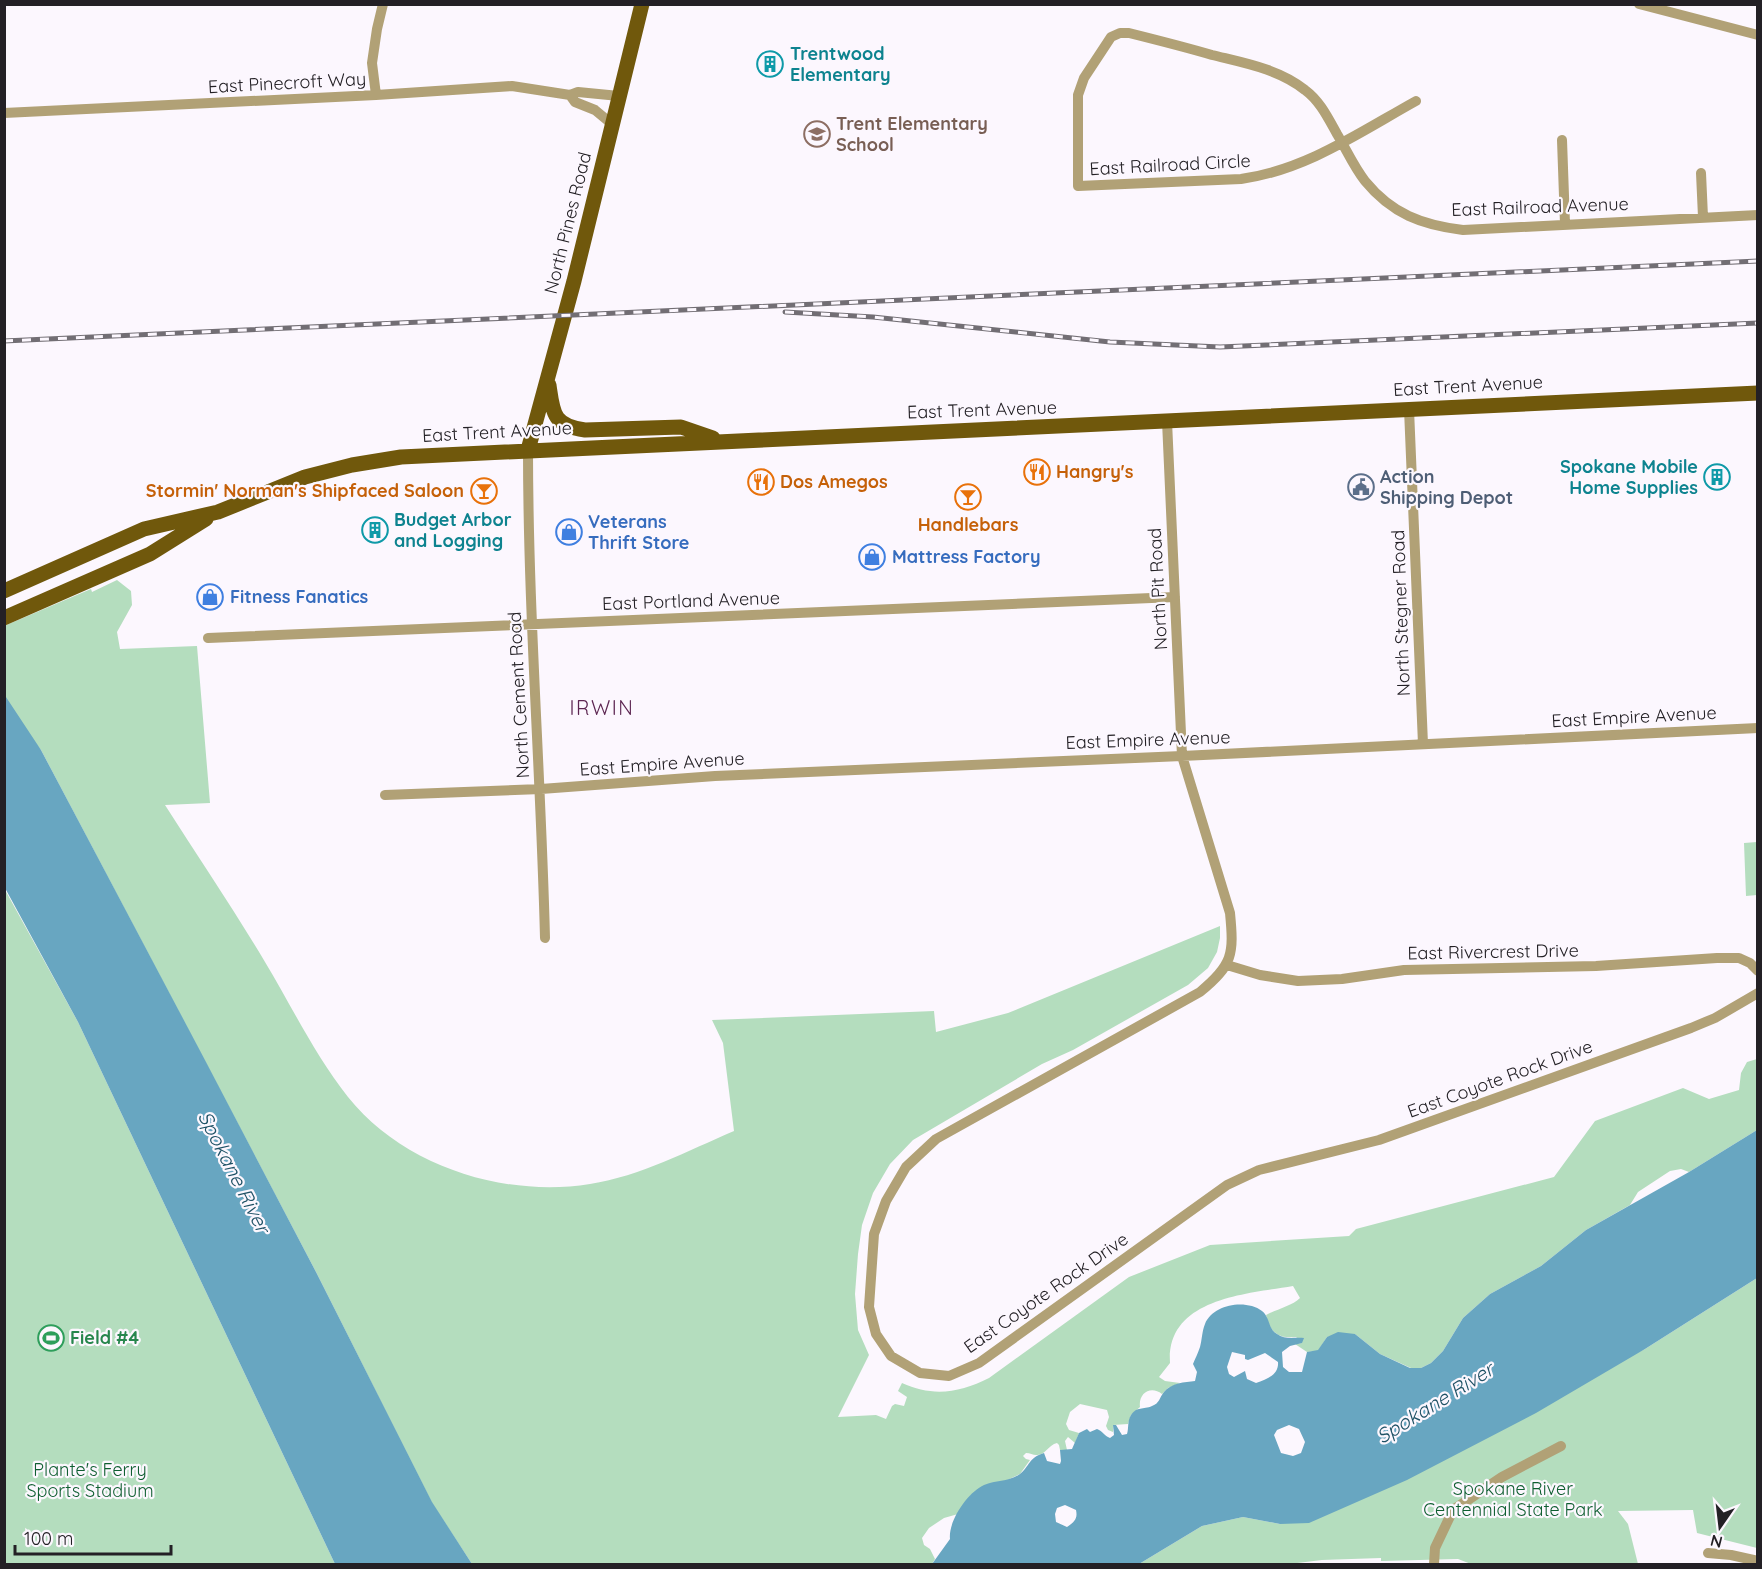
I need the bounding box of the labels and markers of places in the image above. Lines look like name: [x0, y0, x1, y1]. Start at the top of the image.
place label: Trentwood Elementary: [790, 42, 891, 86]
building icon: Trentwood Elementary: [755, 49, 785, 79]
place label: Trent Elementary School: [836, 112, 988, 156]
school or university icon: Trent Elementary School: [802, 119, 832, 149]
place label: Spokane Mobile Home Supplies: [1560, 455, 1698, 499]
restaurant icon: Hangry's: [1022, 457, 1052, 487]
place label: Hangry's: [1056, 460, 1134, 483]
building icon: Spokane Mobile Home Supplies: [1702, 462, 1732, 492]
place label: Action Shipping Depot: [1380, 465, 1513, 509]
restaurant icon: Dos Amegos: [746, 467, 776, 497]
place label: Dos Amegos: [780, 470, 888, 493]
public building icon: Action Shipping Depot: [1346, 472, 1376, 502]
bar icon: Stormin' Norman's Shipfaced Saloon: [469, 476, 499, 506]
place label: Stormin' Norman's Shipfaced Saloon: [146, 479, 464, 502]
bar icon: Handlebars: [953, 482, 983, 512]
place label: Budget Arbor and Logging: [394, 508, 512, 552]
place label: Veterans Thrift Store: [588, 510, 689, 554]
place label: Handlebars: [918, 513, 1019, 536]
building icon: Budget Arbor and Logging: [360, 515, 390, 545]
shop icon: Veterans Thrift Store: [554, 517, 584, 547]
shop icon: Mattress Factory: [857, 542, 887, 572]
place label: Mattress Factory: [892, 545, 1041, 568]
shop icon: Fitness Fanatics: [195, 582, 225, 612]
place label: Fitness Fanatics: [230, 585, 369, 608]
sports icon: Field #4: [36, 1323, 66, 1353]
place label: Field #4: [70, 1326, 139, 1349]

